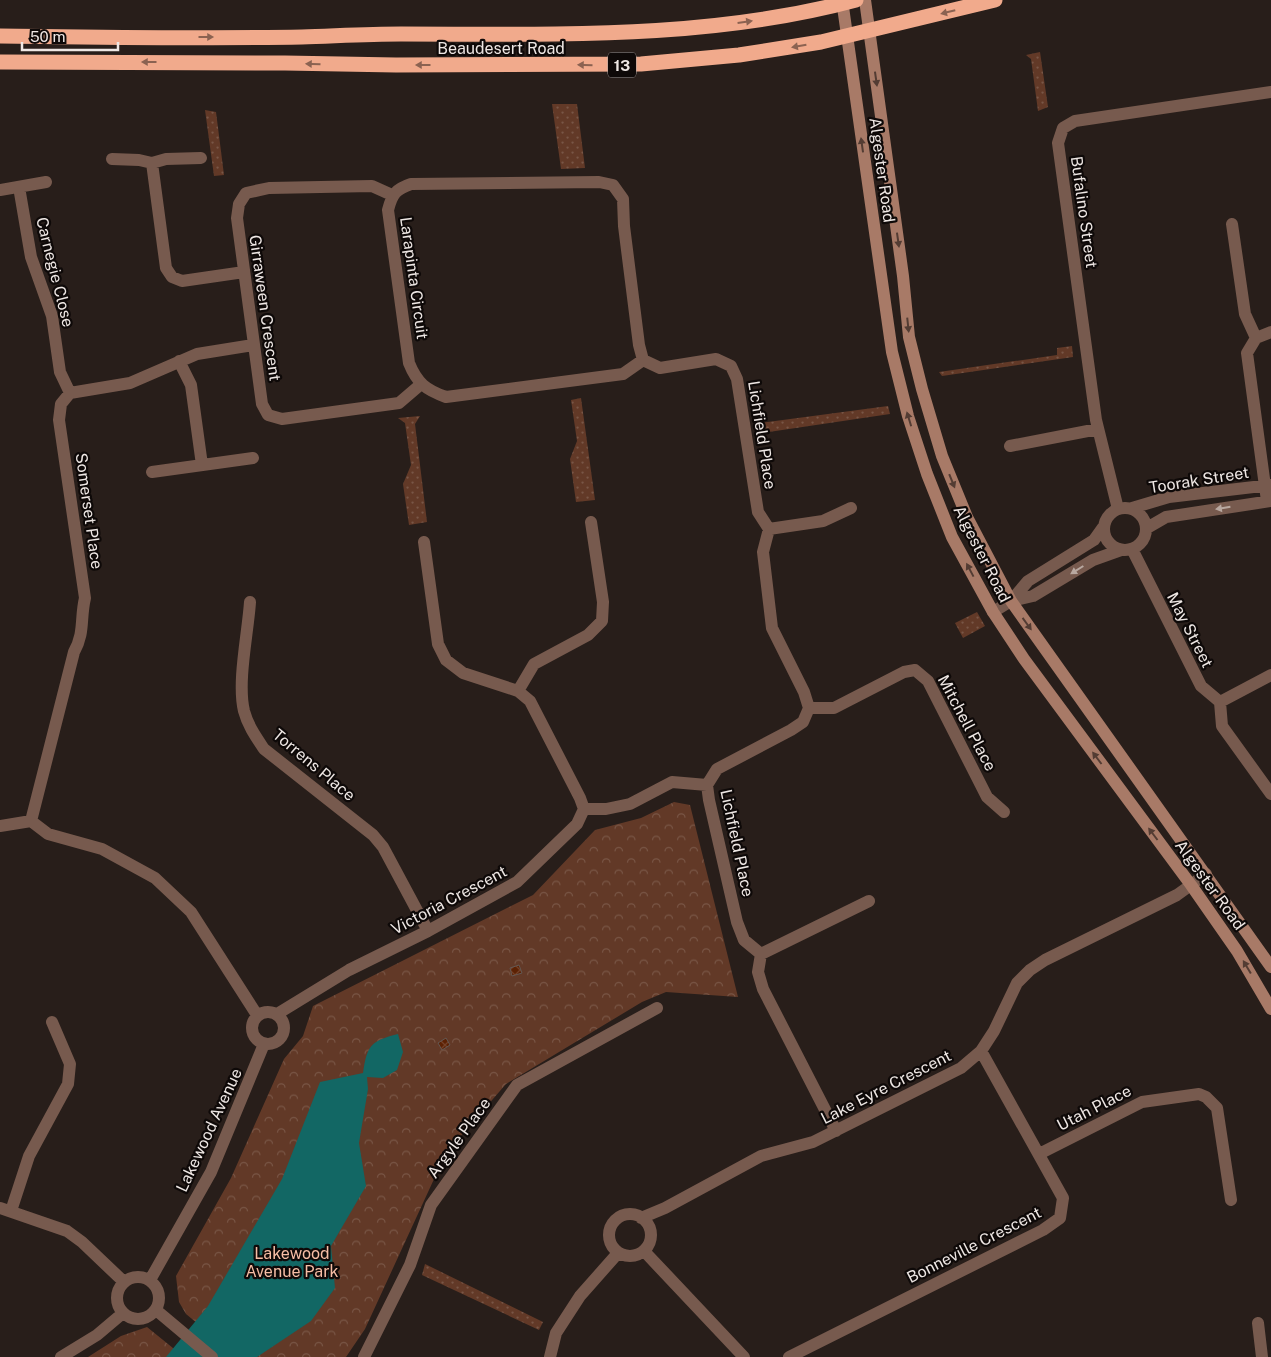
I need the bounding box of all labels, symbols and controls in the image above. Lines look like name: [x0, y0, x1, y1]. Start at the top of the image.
one-way arrow: [940, 8, 955, 16]
one-way arrow: [738, 17, 754, 25]
scale bar: [22, 20, 119, 52]
text: 50 m: [30, 28, 65, 45]
one-way arrow: [198, 33, 214, 41]
street label: Beaudesert Road: [437, 39, 565, 58]
one-way arrow: [791, 42, 807, 50]
road number: 13: [608, 52, 636, 78]
one-way arrow: [141, 58, 157, 66]
one-way arrow: [305, 59, 321, 67]
one-way arrow: [414, 61, 430, 69]
one-way arrow: [577, 61, 593, 69]
one-way arrow: [872, 72, 880, 88]
street label: Algester Road: [865, 116, 899, 224]
one-way arrow: [858, 137, 866, 153]
street label: Bufalino Street: [1067, 155, 1101, 269]
street label: Carnegie Close: [32, 215, 78, 329]
street label: Larapinta Circuit: [396, 216, 432, 340]
one-way arrow: [894, 233, 902, 249]
street label: Girraween Crescent: [245, 234, 285, 382]
one-way arrow: [904, 317, 912, 333]
street label: Lichfield Place: [744, 379, 780, 491]
one-way arrow: [905, 412, 913, 427]
street label: Somerset Place: [71, 452, 107, 570]
street label: Toorak Street: [1148, 463, 1250, 497]
one-way arrow: [949, 474, 957, 488]
street label: Algester Road: [949, 502, 1015, 606]
one-way arrow: [1214, 505, 1230, 513]
one-way arrow: [966, 562, 974, 577]
one-way arrow: [1070, 565, 1083, 574]
street label: May Street: [1163, 589, 1217, 671]
one-way arrow: [1022, 617, 1033, 630]
street label: Mitchell Place: [934, 672, 1000, 774]
street label: Torrens Place: [269, 725, 359, 805]
one-way arrow: [1091, 752, 1102, 765]
street label: Lichfield Place: [716, 788, 758, 898]
one-way arrow: [1148, 827, 1158, 841]
street label: Algester Road: [1171, 836, 1249, 934]
street label: Victoria Crescent: [388, 862, 510, 938]
one-way arrow: [1242, 960, 1251, 973]
street label: Lake Eyre Crescent: [818, 1046, 954, 1128]
street label: Lakewood Avenue: [172, 1065, 246, 1195]
street label: Utah Place: [1054, 1081, 1134, 1135]
street label: Argyle Place: [423, 1094, 495, 1182]
street label: Bonneville Crescent: [904, 1203, 1044, 1287]
park label: Lakewood Avenue Park: [246, 1244, 338, 1281]

